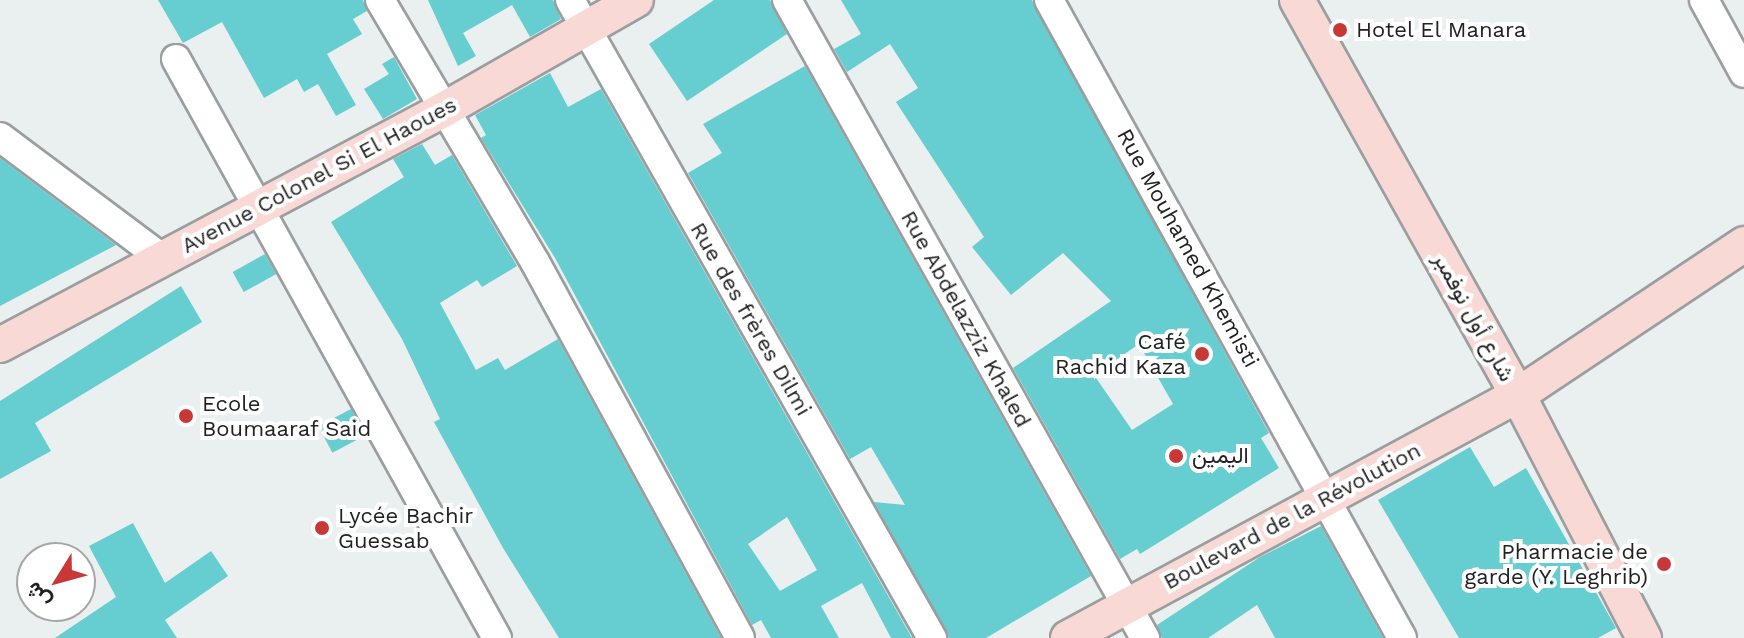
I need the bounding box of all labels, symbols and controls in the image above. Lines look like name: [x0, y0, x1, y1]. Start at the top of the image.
place label: Hotel El Manara: [1356, 17, 1528, 43]
marker: Hotel El Manara: [1331, 21, 1349, 39]
street label: Avenue Colonel Si El Haoues: [176, 91, 462, 259]
street label: Rue Mouhamed Khemisti: [1111, 124, 1265, 372]
street label: Rue Abdelazziz Khaled: [895, 206, 1037, 432]
street label: Rue des frères Dilmi: [685, 217, 817, 421]
street label: شارع أول نوفمبر: [1428, 248, 1520, 386]
place label: Café Rachid Kaza: [1055, 328, 1186, 380]
marker: Café Rachid Kaza: [1193, 345, 1211, 363]
place label: Ecole Boumaaraf Said: [202, 390, 372, 442]
marker: Ecole Boumaaraf Said: [177, 407, 195, 425]
street label: Boulevard de la Révolution: [1159, 437, 1425, 595]
place label: اليمين: [1192, 443, 1249, 469]
marker: اليمين: [1167, 447, 1185, 465]
place label: Lycée Bachir Guessab: [338, 502, 473, 554]
marker: Lycée Bachir Guessab: [313, 519, 331, 537]
place label: Pharmacie de garde (Y. Leghrib): [1465, 538, 1648, 590]
north arrow: [16, 542, 96, 622]
marker: Pharmacie de garde (Y. Leghrib): [1655, 555, 1673, 573]
text: ش: [20, 577, 56, 614]

